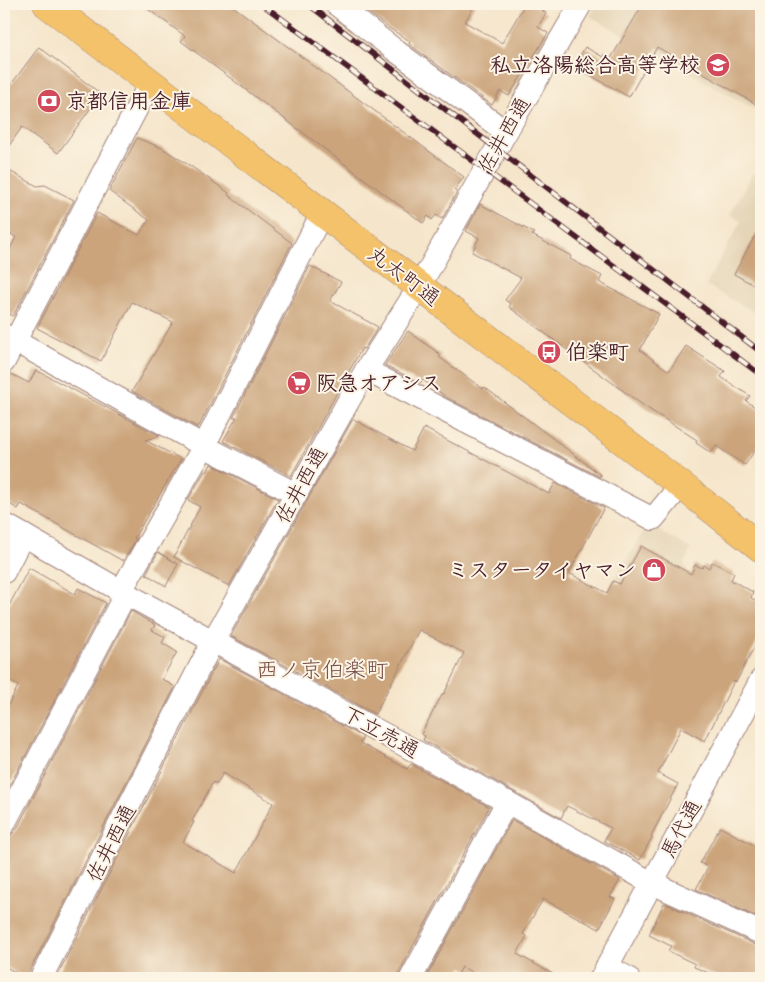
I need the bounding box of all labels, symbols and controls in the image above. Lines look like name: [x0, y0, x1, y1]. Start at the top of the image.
place label: 私立洛陽総合高等学校: [490, 52, 700, 78]
school or university icon: 私立洛陽総合高等学校: [705, 52, 731, 78]
bank icon: 京都信用金庫: [36, 88, 62, 114]
place label: 京都信用金庫: [66, 88, 192, 114]
street label: 佐井西通: [472, 92, 536, 178]
street label: 丸太町通: [363, 240, 445, 312]
bus stop icon: 伯楽町: [536, 339, 562, 365]
place label: 伯楽町: [566, 339, 629, 365]
supermarket icon: 阪急オアシス: [286, 370, 312, 396]
place label: 阪急オアシス: [316, 370, 442, 396]
street label: 佐井西通: [269, 442, 333, 528]
place label: ミスタータイヤマン: [447, 557, 636, 583]
shop icon: ミスタータイヤマン: [641, 557, 667, 583]
district label: 西ノ京伯楽町: [256, 656, 388, 684]
street label: 下立売通: [338, 700, 424, 764]
street label: 馬代通: [655, 795, 707, 863]
street label: 佐井西通: [80, 800, 142, 886]

